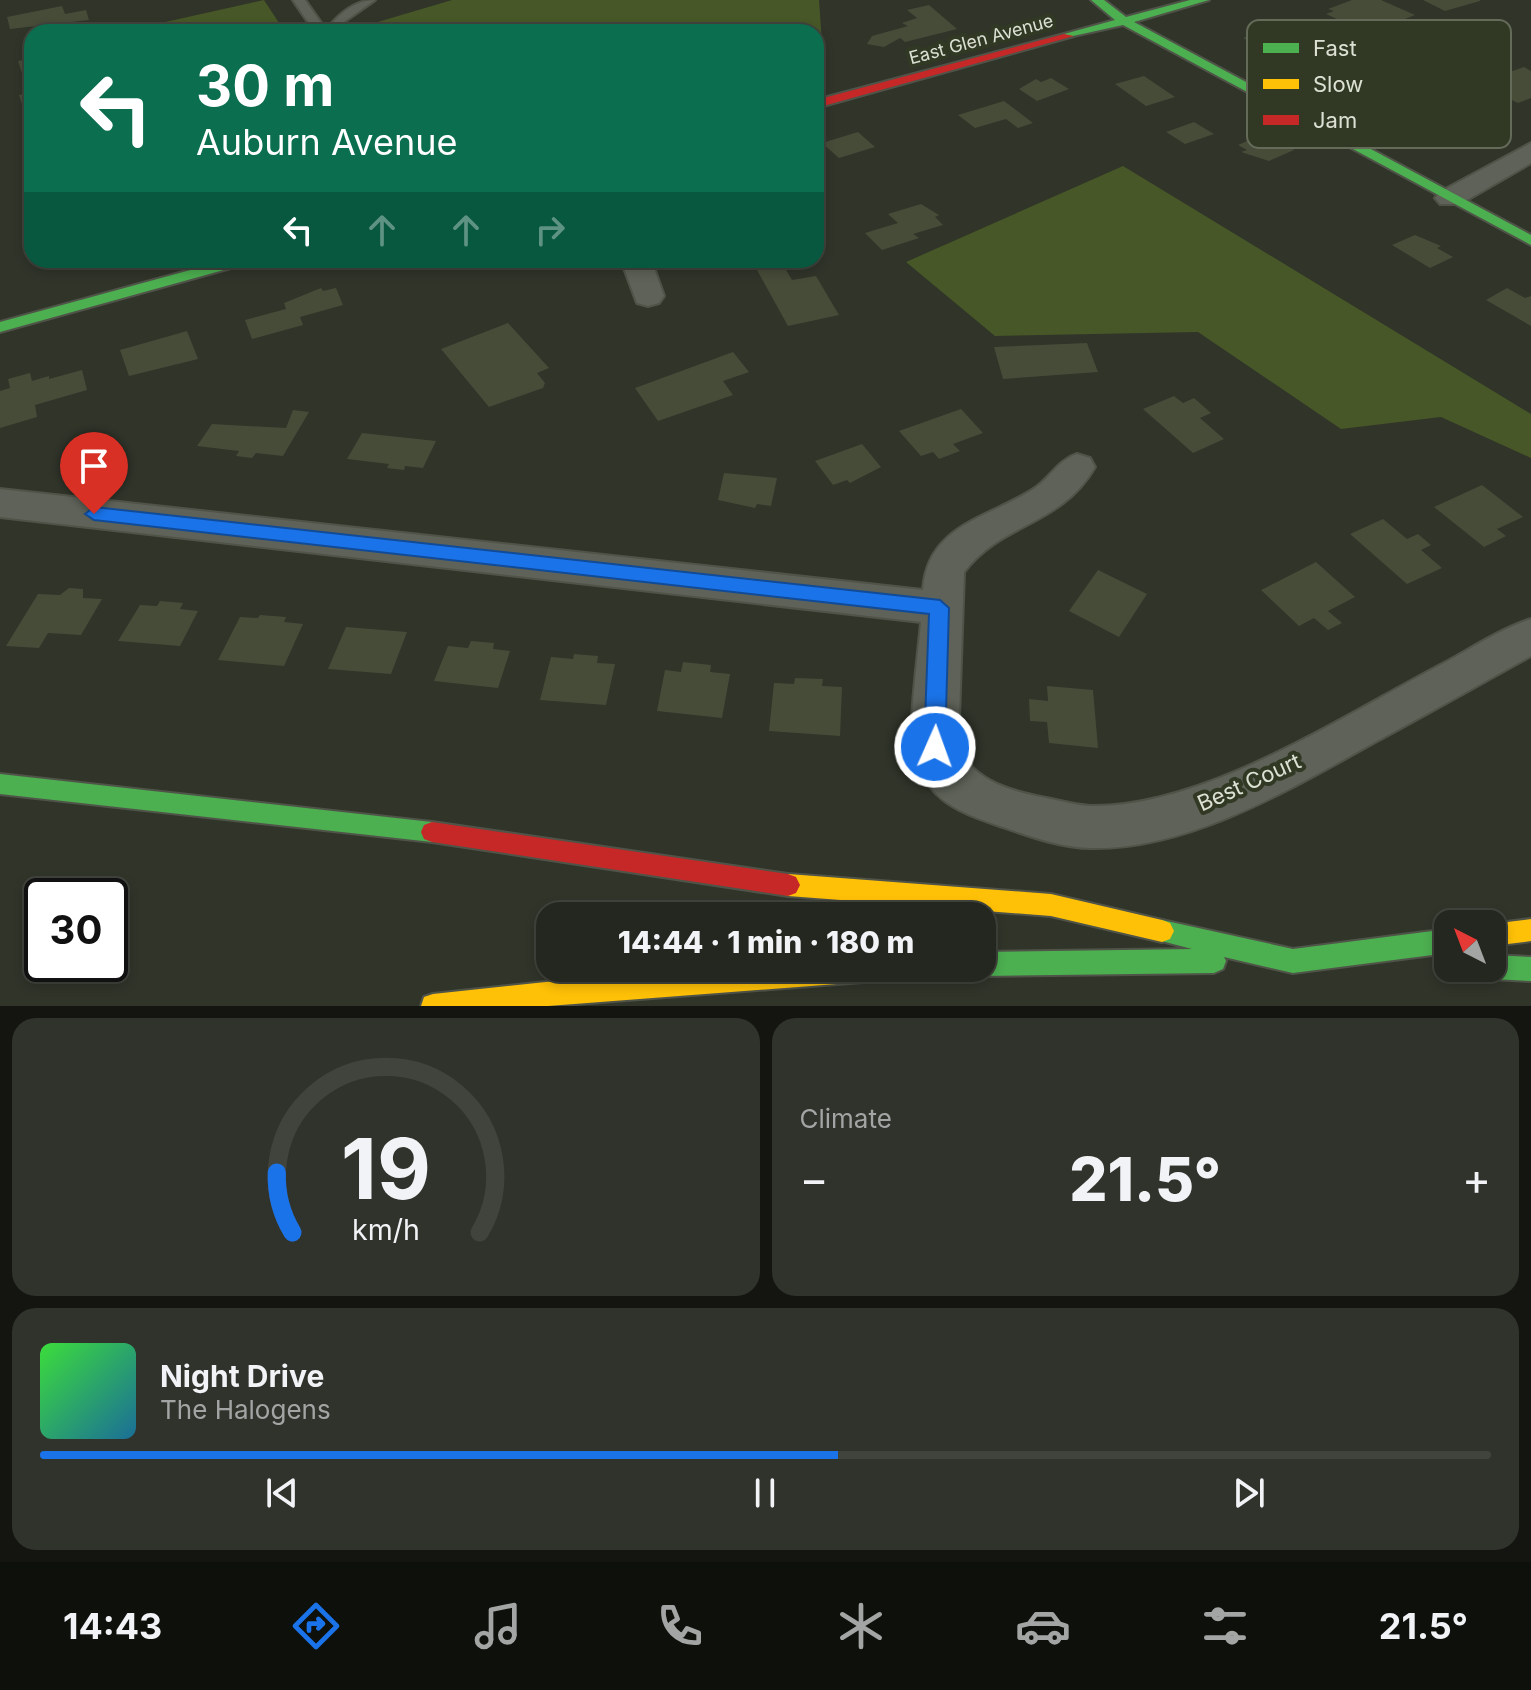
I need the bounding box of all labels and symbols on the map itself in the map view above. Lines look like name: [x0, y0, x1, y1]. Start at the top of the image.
street label: East Glen Avenue: [907, 10, 1055, 68]
legend: [1247, 20, 1511, 148]
text: Fast: [1313, 35, 1357, 61]
text: Slow: [1313, 71, 1363, 97]
text: Jam: [1313, 107, 1357, 133]
pin: [60, 432, 128, 514]
position arrow: [893, 705, 977, 789]
street label: Best Court: [1193, 748, 1305, 816]
speed limit sign: 30: [24, 878, 128, 982]
north arrow: [1434, 910, 1506, 982]

